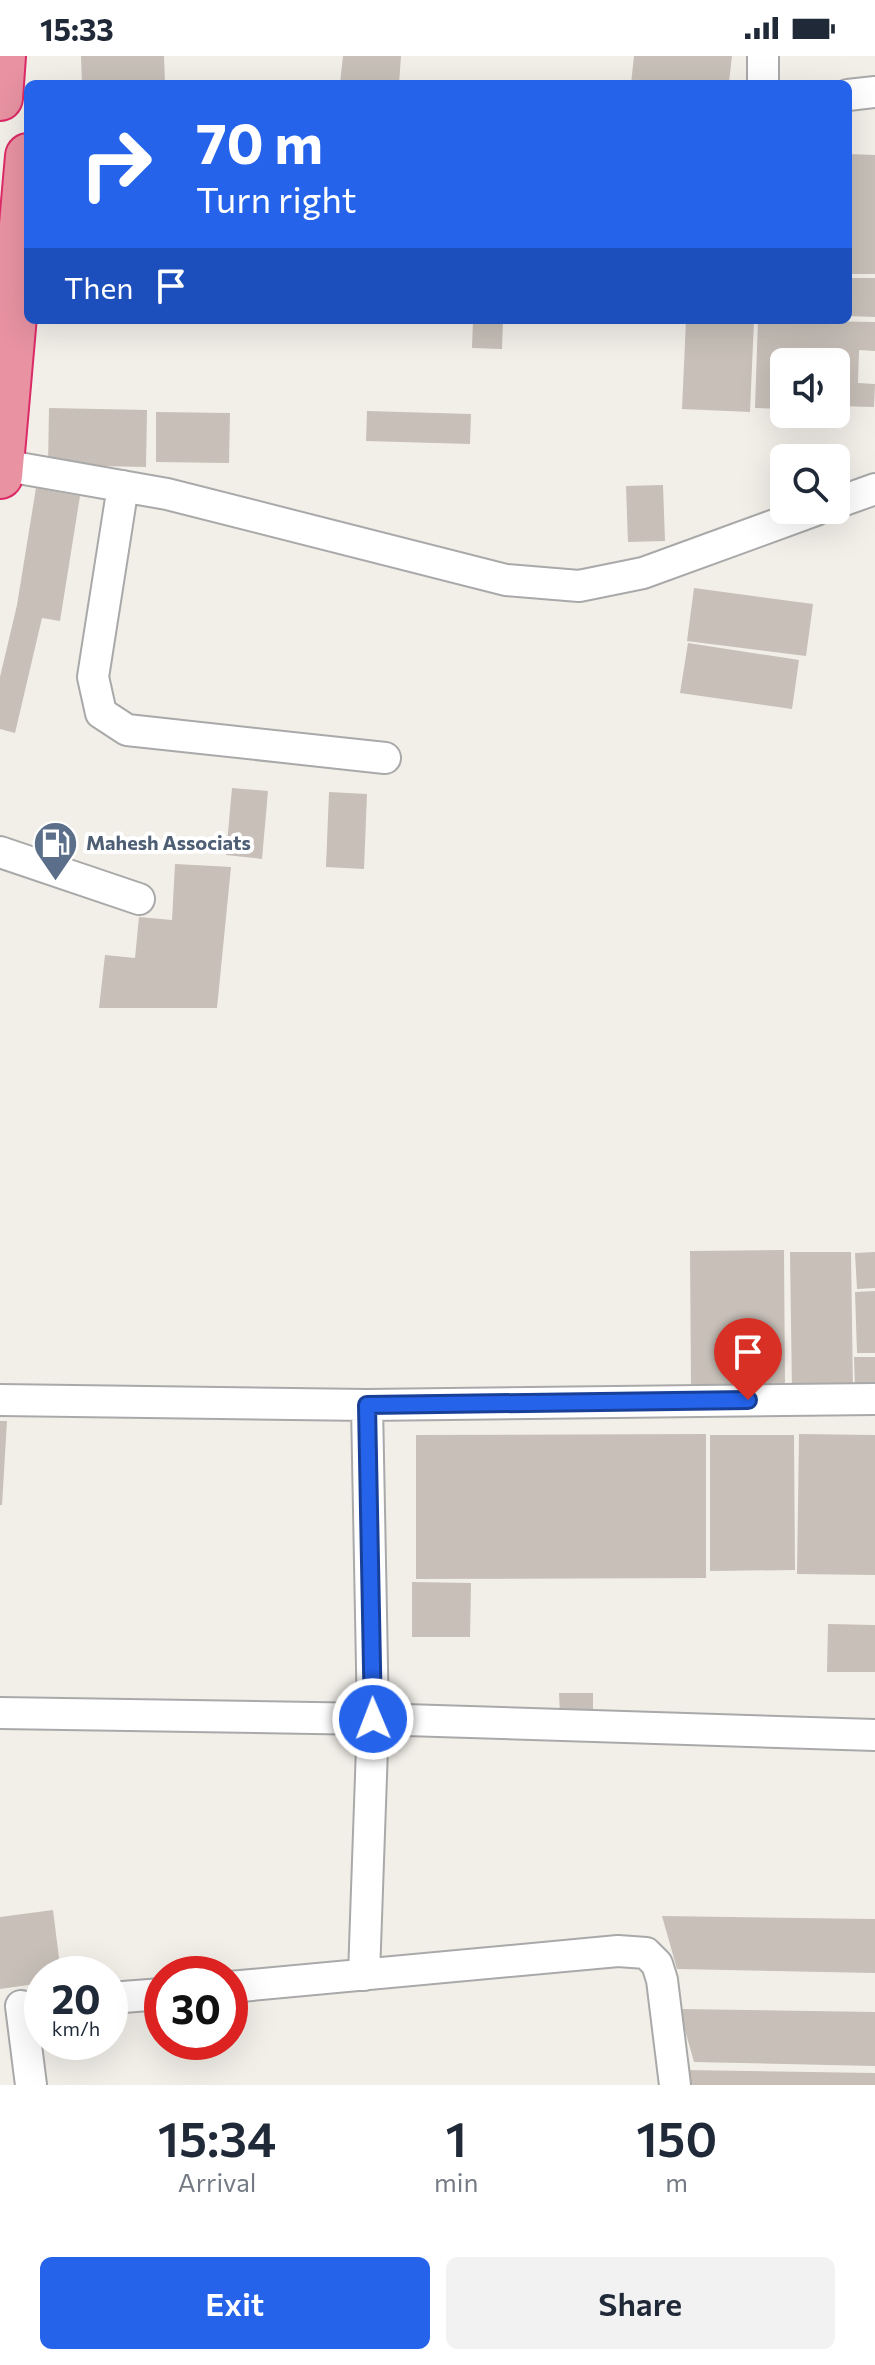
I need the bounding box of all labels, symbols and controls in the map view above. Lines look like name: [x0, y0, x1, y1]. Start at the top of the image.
text: 15:33: [40, 10, 114, 47]
text: 70 m: [196, 107, 323, 176]
icon: right: [64, 112, 168, 216]
text: Turn right: [196, 176, 357, 220]
icon: arrive: [149, 264, 193, 308]
text: Then: [64, 268, 133, 305]
map controls: [770, 348, 850, 524]
button: sound: [770, 348, 850, 428]
button: search: [770, 444, 850, 524]
fuel station icon: Mahesh Associats: [31, 819, 79, 882]
place label: Mahesh Associats: [86, 830, 251, 854]
pin: [714, 1318, 782, 1400]
icon: arrive: [726, 1330, 770, 1374]
position arrow: [331, 1677, 415, 1761]
speed limit sign: 30: [144, 1956, 248, 2060]
text: 20: [51, 1973, 101, 2022]
text: km/h: [52, 2016, 100, 2040]
text: 15:34: [158, 2108, 276, 2167]
text: 1: [446, 2108, 467, 2167]
text: 150: [636, 2108, 717, 2167]
text: Arrival: [178, 2166, 256, 2197]
text: min: [434, 2166, 478, 2197]
text: m: [665, 2166, 688, 2197]
button: Exit: [40, 2257, 430, 2349]
button: Share: [446, 2257, 835, 2349]

